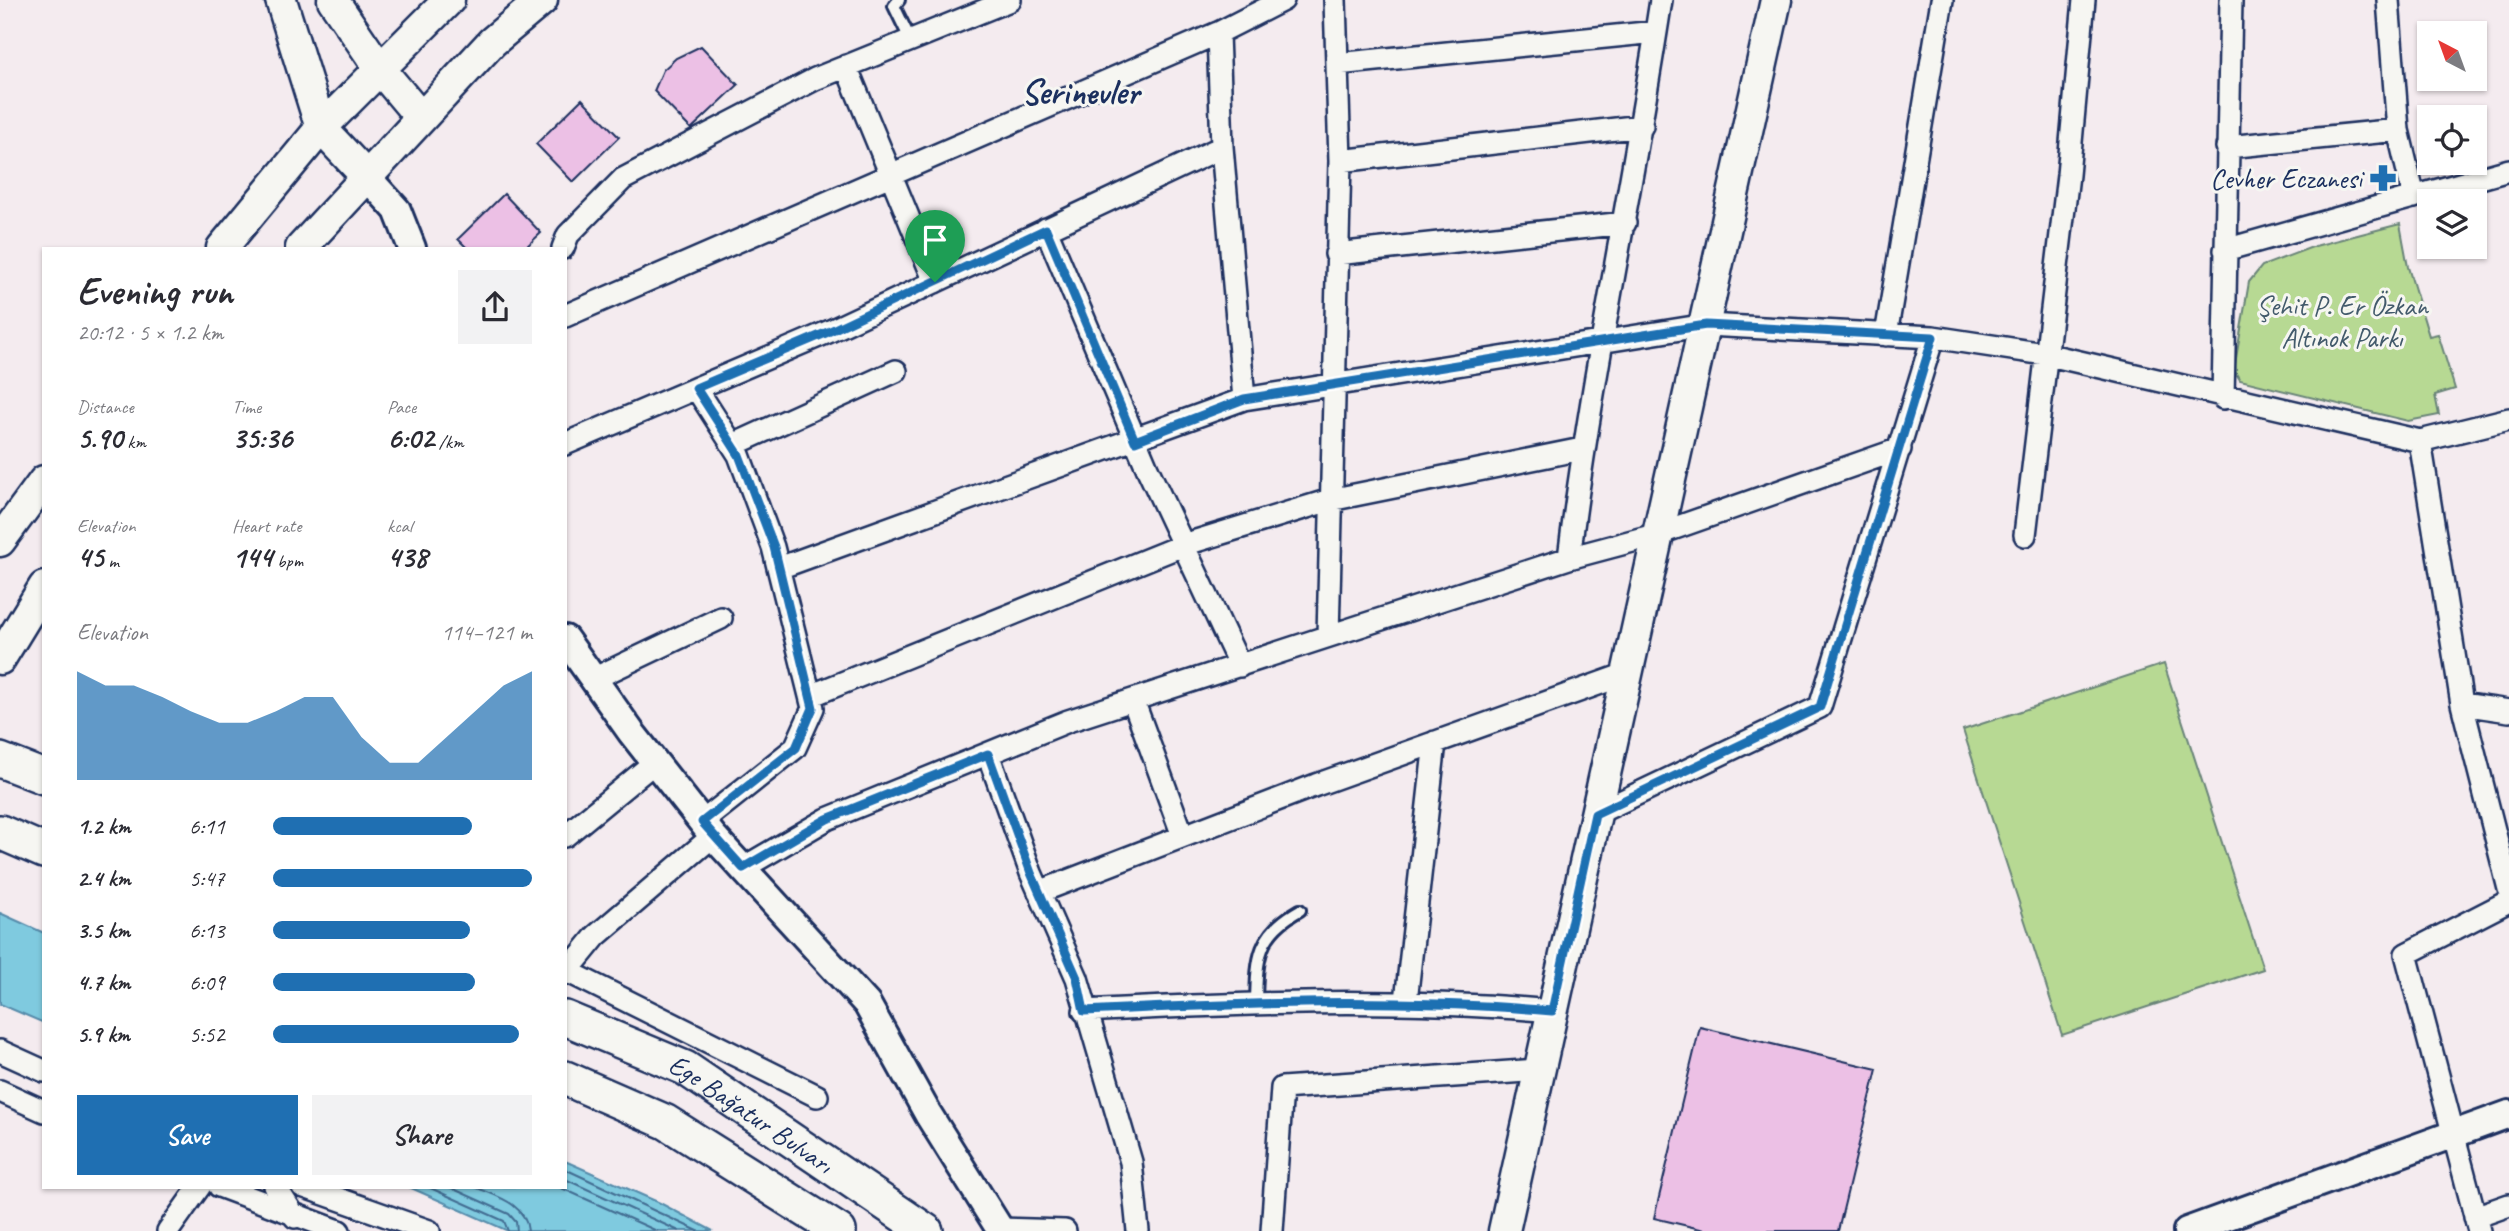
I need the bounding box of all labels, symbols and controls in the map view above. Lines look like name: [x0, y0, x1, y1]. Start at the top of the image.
north arrow: [2417, 21, 2487, 91]
map controls: [2417, 21, 2487, 259]
district label: Serinevler: [1021, 70, 1142, 115]
button: locate: [2417, 105, 2487, 175]
place label: Cevher Eczanesi: [2210, 161, 2366, 196]
pharmacy icon: Cevher Eczanesi: [2368, 163, 2398, 193]
button: layers: [2417, 189, 2487, 259]
pin: [905, 210, 965, 282]
icon: arrive: [916, 221, 954, 259]
text: Evening run: [77, 268, 233, 315]
button: share: [458, 270, 532, 344]
park label: Şehit P. Er Özkan Altınok Parkı: [2256, 288, 2429, 355]
text: 20:12 · 5 × 1.2 km: [77, 318, 223, 347]
text: Distance: [77, 395, 134, 419]
text: Time: [232, 395, 261, 419]
text: Pace: [387, 395, 416, 419]
text: 5.90: [77, 419, 123, 457]
text: 35:36: [232, 419, 292, 457]
text: 6:02: [387, 419, 434, 457]
text: km: [123, 430, 146, 454]
text: /km: [434, 430, 464, 454]
text: Elevation: [77, 514, 135, 538]
text: Heart rate: [232, 514, 301, 538]
text: kcal: [387, 514, 412, 538]
text: 45: [77, 538, 104, 576]
text: 144: [232, 538, 273, 576]
text: 438: [387, 538, 428, 576]
text: m: [104, 549, 119, 573]
text: bpm: [273, 549, 303, 573]
text: Elevation: [77, 618, 148, 647]
text: 114–121 m: [441, 618, 532, 647]
text: 1.2 km: [77, 812, 131, 841]
text: 6:11: [189, 812, 225, 841]
text: 2.4 km: [77, 864, 131, 893]
text: 5:47: [189, 864, 225, 893]
text: 3.5 km: [77, 916, 130, 945]
text: 6:13: [189, 916, 225, 945]
text: 4.7 km: [77, 968, 130, 997]
text: 6:09: [189, 968, 225, 997]
text: 5.9 km: [77, 1020, 130, 1049]
text: 5:52: [189, 1020, 225, 1049]
street label: Ege Bağatur Bulvarı: [664, 1046, 842, 1182]
button: Save: [77, 1095, 298, 1175]
button: Share: [312, 1095, 532, 1175]

